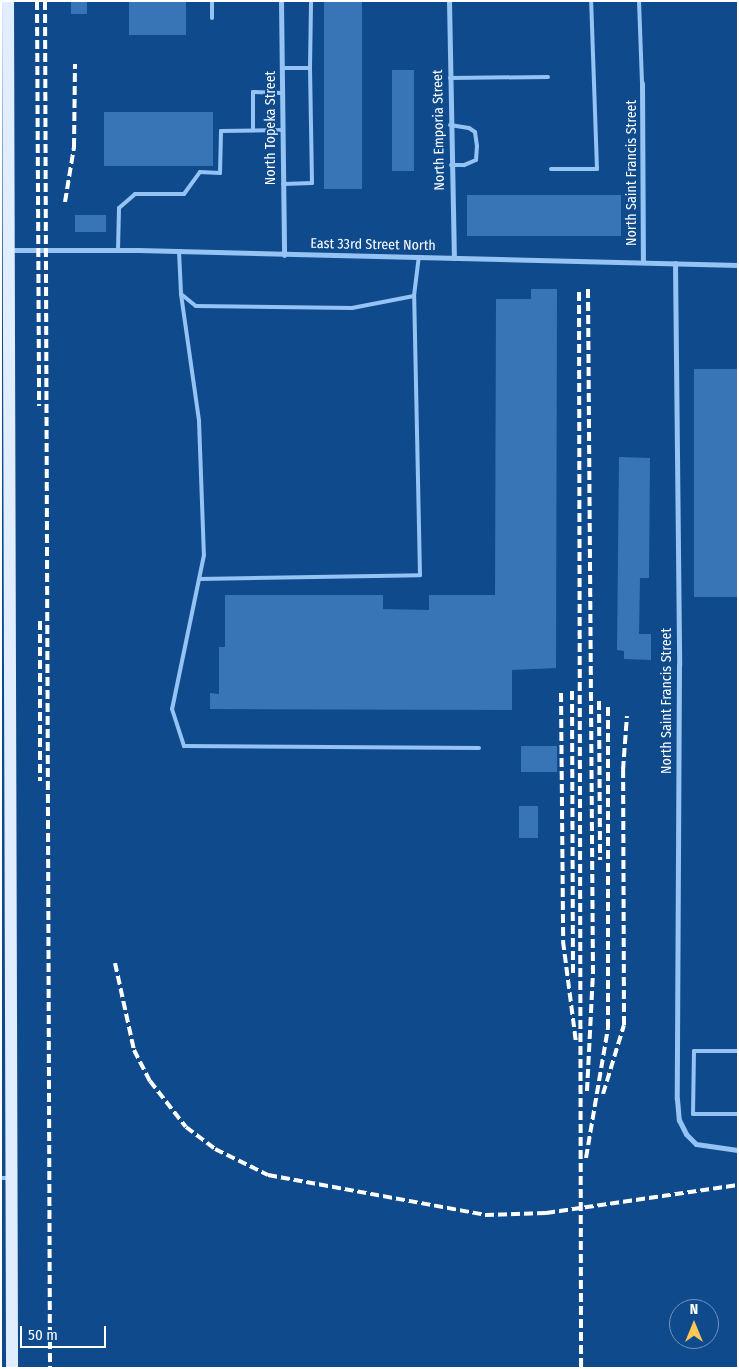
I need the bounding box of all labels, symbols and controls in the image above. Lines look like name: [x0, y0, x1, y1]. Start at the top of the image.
street label: North Emporia Street: [430, 69, 448, 191]
street label: North Topeka Street: [263, 71, 279, 185]
street label: North Saint Francis Street: [624, 100, 640, 246]
street label: East 33rd Street North: [310, 236, 436, 254]
street label: North Saint Francis Street: [659, 628, 675, 774]
north arrow: [669, 1299, 719, 1349]
text: N: [690, 1301, 698, 1318]
scale bar: [22, 1316, 109, 1348]
text: 50 m: [28, 1326, 58, 1344]

